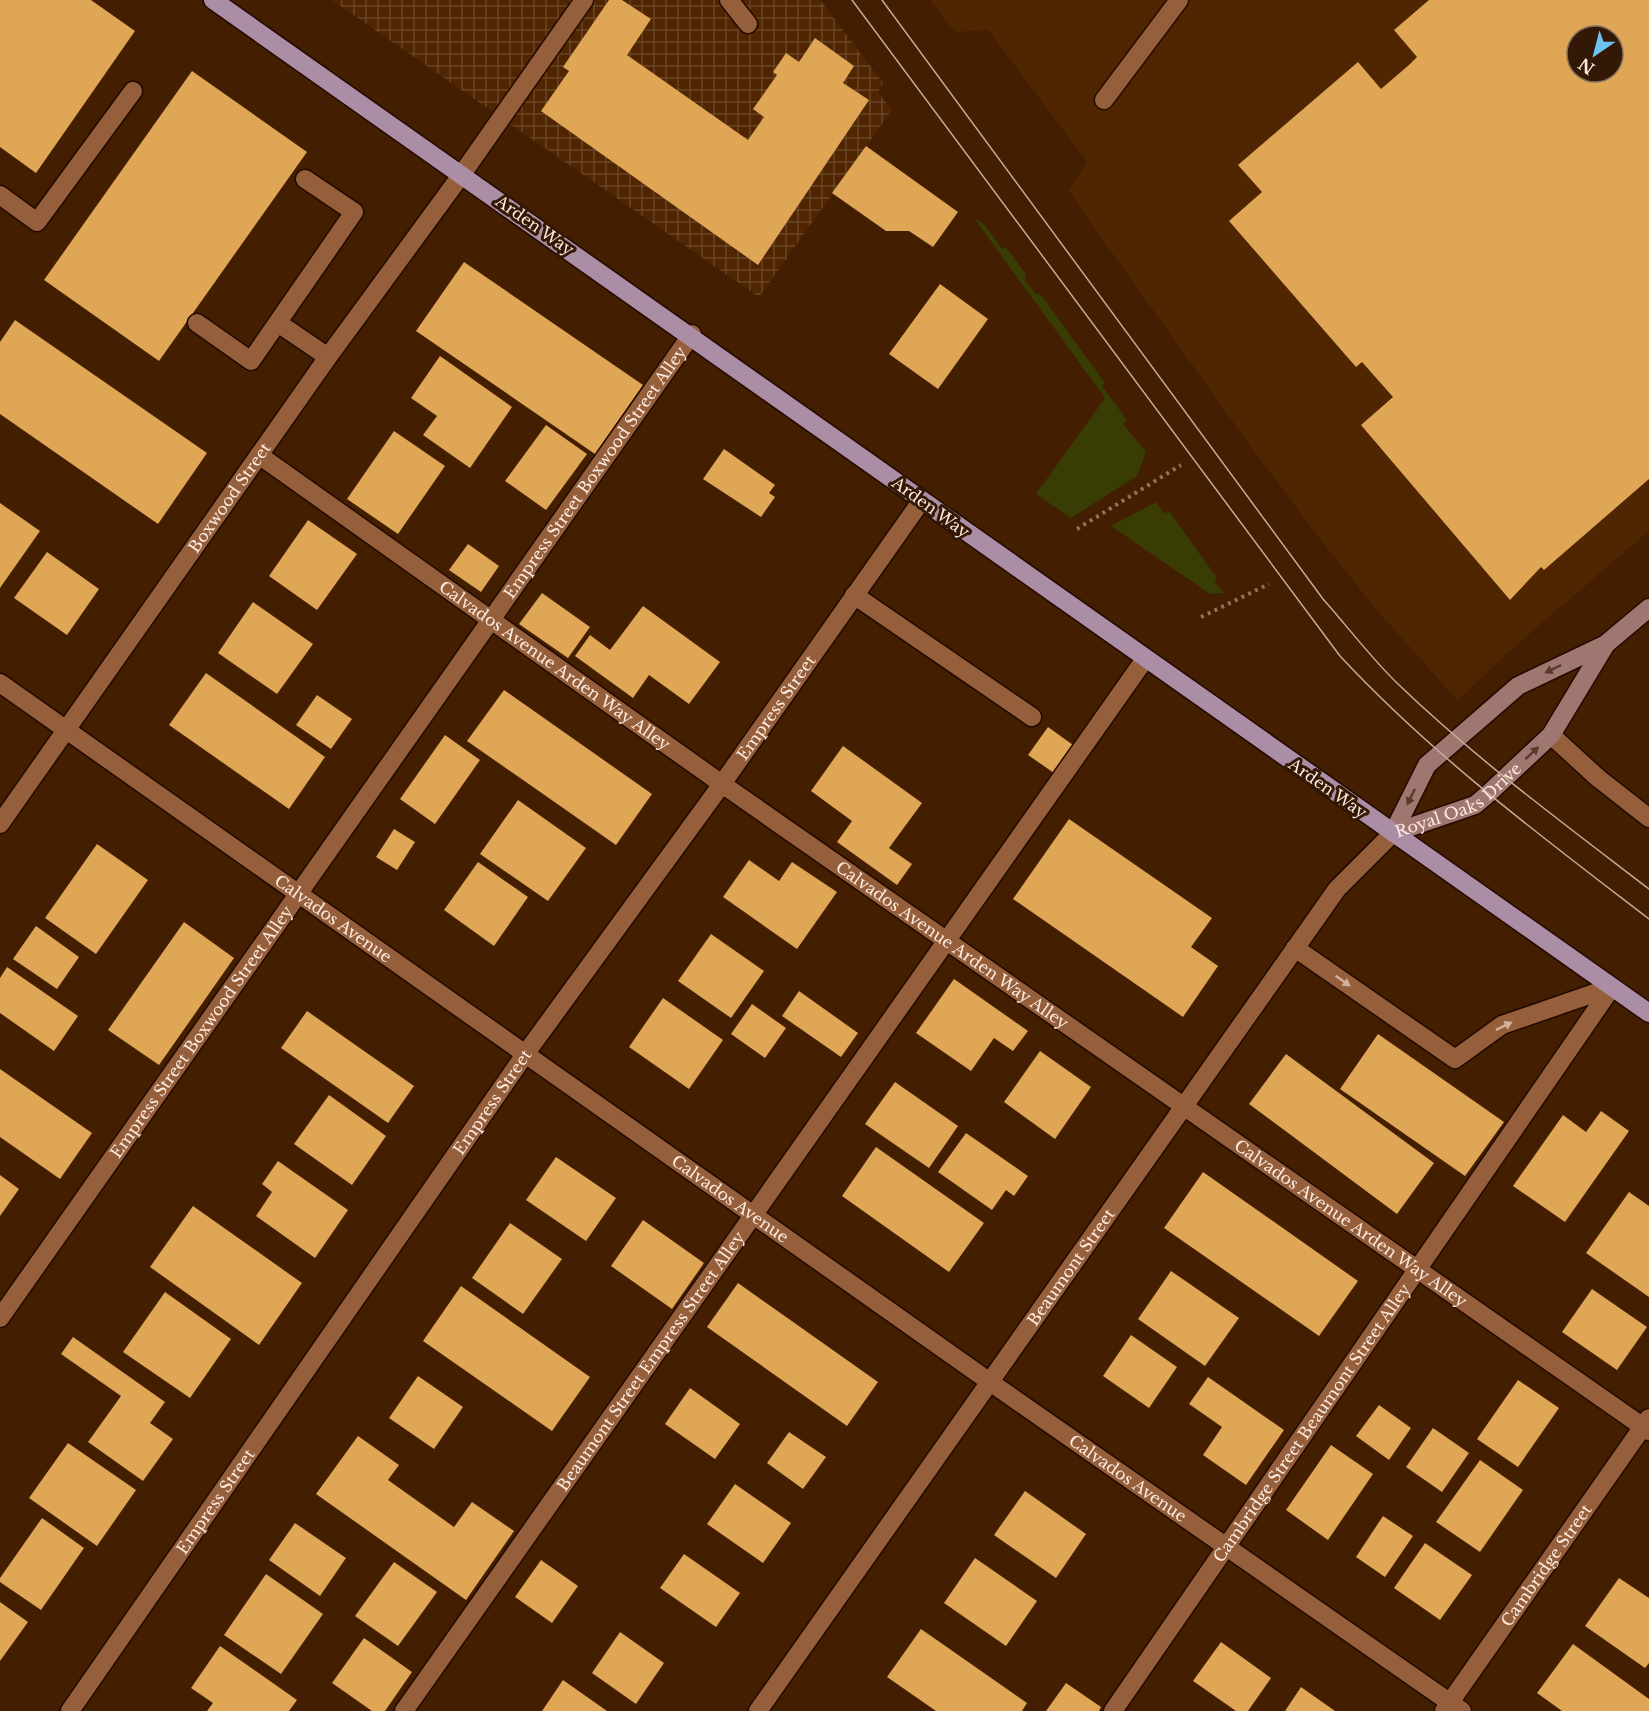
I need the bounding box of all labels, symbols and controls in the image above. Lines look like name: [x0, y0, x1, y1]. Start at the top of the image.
north arrow: [1565, 24, 1625, 84]
text: N: [1574, 54, 1598, 79]
street label: Arden Way: [491, 190, 579, 260]
street label: Empress Street Boxwood Street Alley: [499, 341, 691, 602]
street label: Boxwood Street: [184, 439, 275, 556]
street label: Arden Way: [888, 472, 974, 542]
street label: Calvados Avenue Arden Way Alley: [435, 576, 675, 755]
street label: Empress Street: [732, 651, 820, 764]
one-way arrow: [1545, 665, 1562, 674]
one-way arrow: [1524, 746, 1539, 760]
street label: Arden Way: [1284, 753, 1372, 823]
street label: Royal Oaks Drive: [1392, 758, 1525, 842]
one-way arrow: [1407, 789, 1416, 806]
street label: Calvados Avenue Arden Way Alley: [832, 857, 1073, 1033]
street label: Calvados Avenue: [271, 870, 396, 967]
street label: Empress Street Boxwood Street Alley: [106, 901, 297, 1162]
one-way arrow: [1335, 976, 1351, 987]
one-way arrow: [1495, 1021, 1512, 1031]
street label: Empress Street: [449, 1045, 536, 1158]
street label: Calvados Avenue Arden Way Alley: [1231, 1135, 1472, 1312]
street label: Calvados Avenue: [668, 1150, 793, 1247]
street label: Beaumont Street: [1023, 1205, 1119, 1329]
street label: Beaumont Street Empress Street Alley: [552, 1227, 749, 1495]
street label: Cambridge Street Beaumont Street Alley: [1209, 1279, 1415, 1566]
street label: Calvados Avenue: [1065, 1430, 1191, 1526]
street label: Empress Street: [172, 1445, 259, 1558]
street label: Cambridge Street: [1496, 1500, 1596, 1630]

